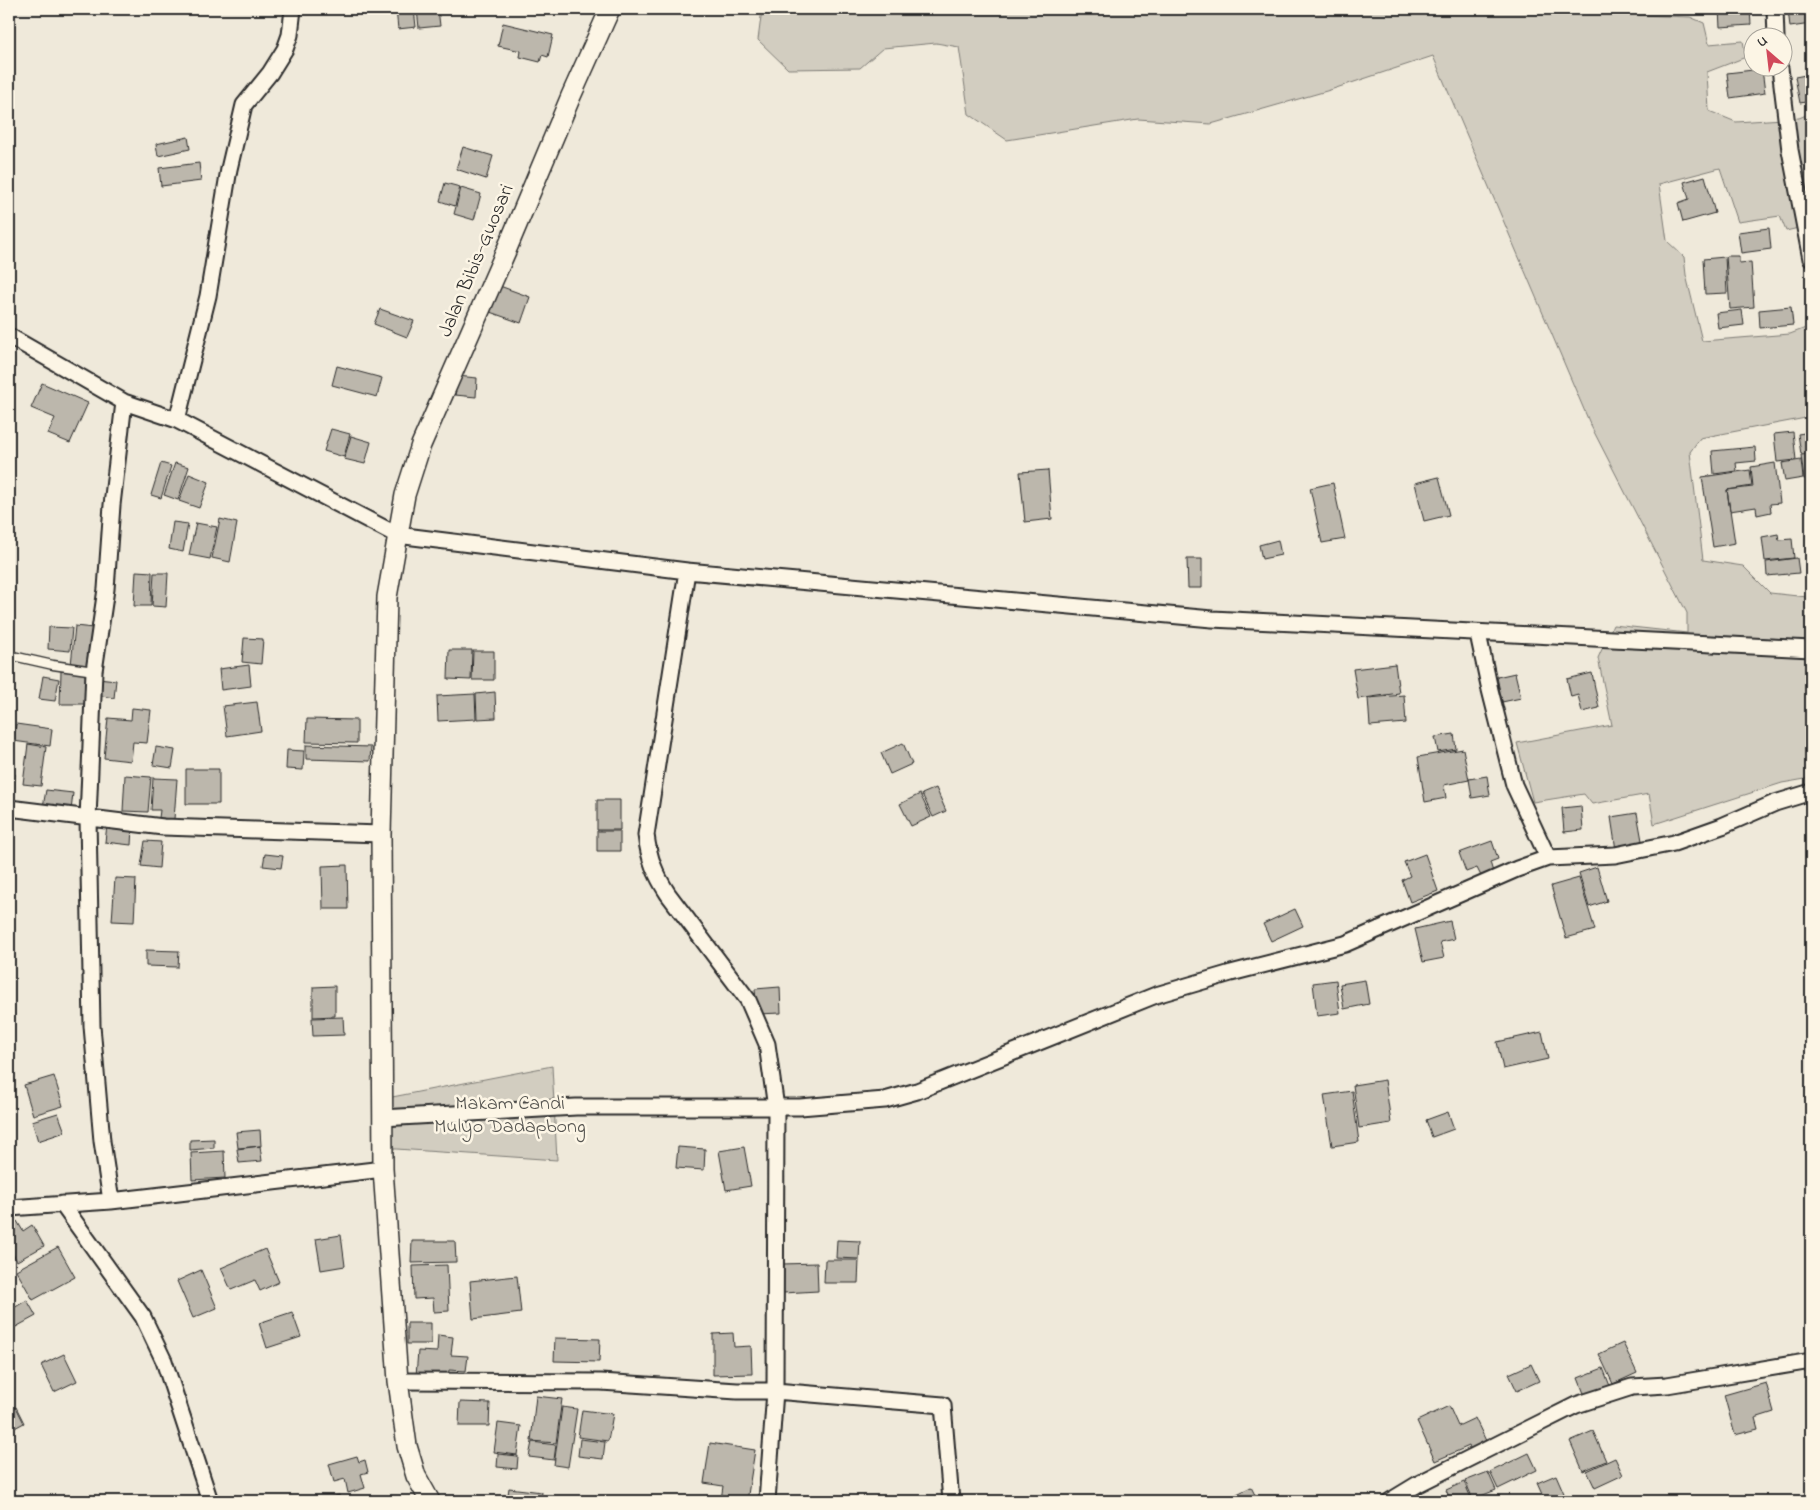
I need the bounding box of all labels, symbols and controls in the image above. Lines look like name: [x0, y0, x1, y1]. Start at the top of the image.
north arrow: [1742, 28, 1792, 78]
text: U: [1754, 30, 1772, 53]
street label: Jalan Bibis-Guosari: [432, 180, 522, 342]
park label: Makam Candi Mulyo Dadapbong: [434, 1090, 586, 1143]

